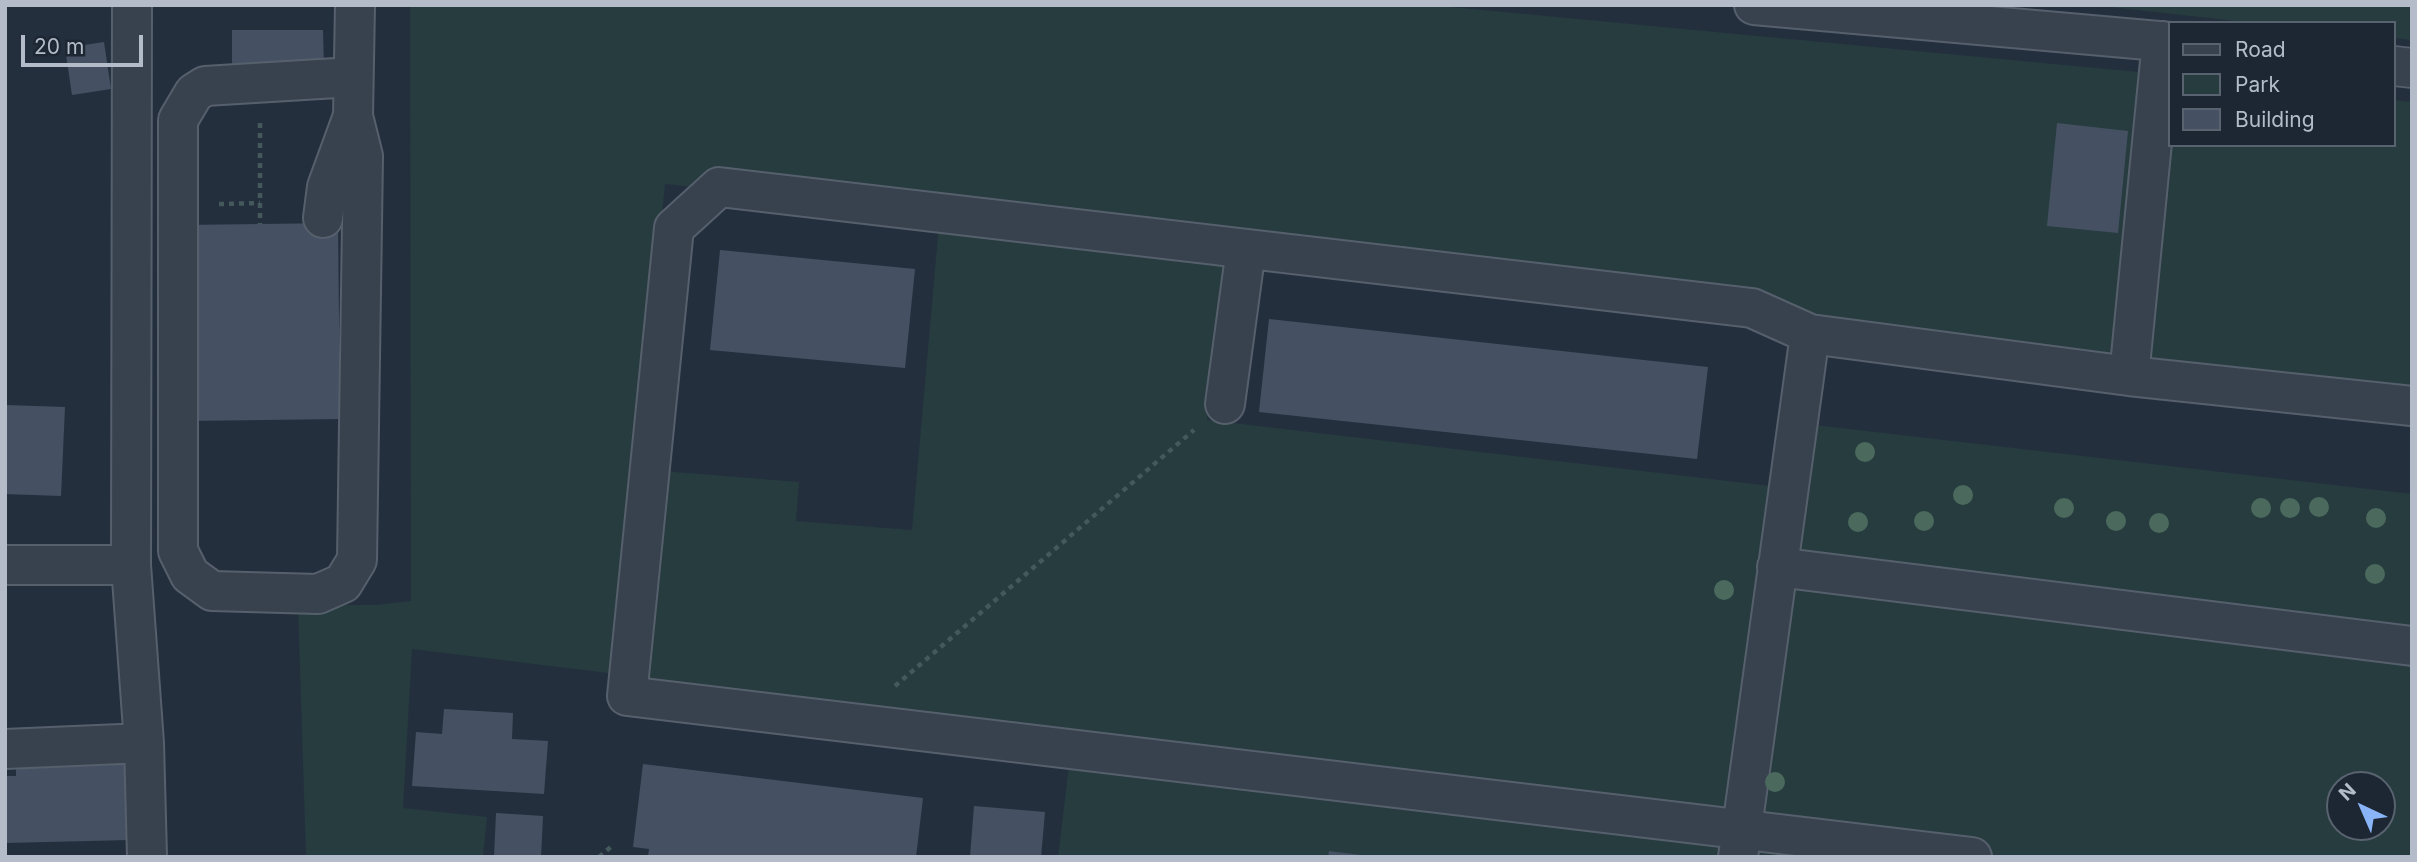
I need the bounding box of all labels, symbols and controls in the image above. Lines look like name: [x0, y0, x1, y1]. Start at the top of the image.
scale bar: [24, 21, 147, 65]
legend: [2168, 21, 2396, 147]
text: 20 m: [34, 34, 84, 59]
text: Road: [2235, 37, 2286, 62]
text: Park: [2235, 72, 2280, 97]
text: Building: [2235, 107, 2315, 132]
north arrow: [2326, 771, 2396, 841]
text: N: [2334, 779, 2361, 805]

